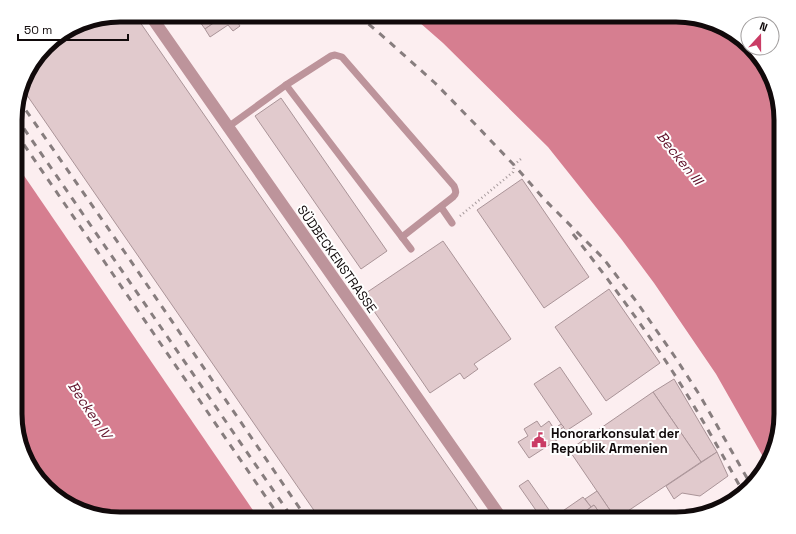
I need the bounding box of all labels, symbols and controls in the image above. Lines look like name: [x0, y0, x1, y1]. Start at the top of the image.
scale bar: [18, 16, 128, 42]
north arrow: [740, 16, 780, 56]
text: N: [758, 19, 770, 35]
text: 50 m: [24, 22, 52, 38]
water label: Becken III: [653, 128, 708, 190]
street label: SÜDBECKENSTRASSE: [293, 202, 381, 316]
water label: Becken IV: [64, 378, 117, 444]
place label: Honorarkonsulat der Republik Armenien: [551, 425, 680, 457]
public building icon: Honorarkonsulat der Republik Armenien: [530, 431, 548, 449]

